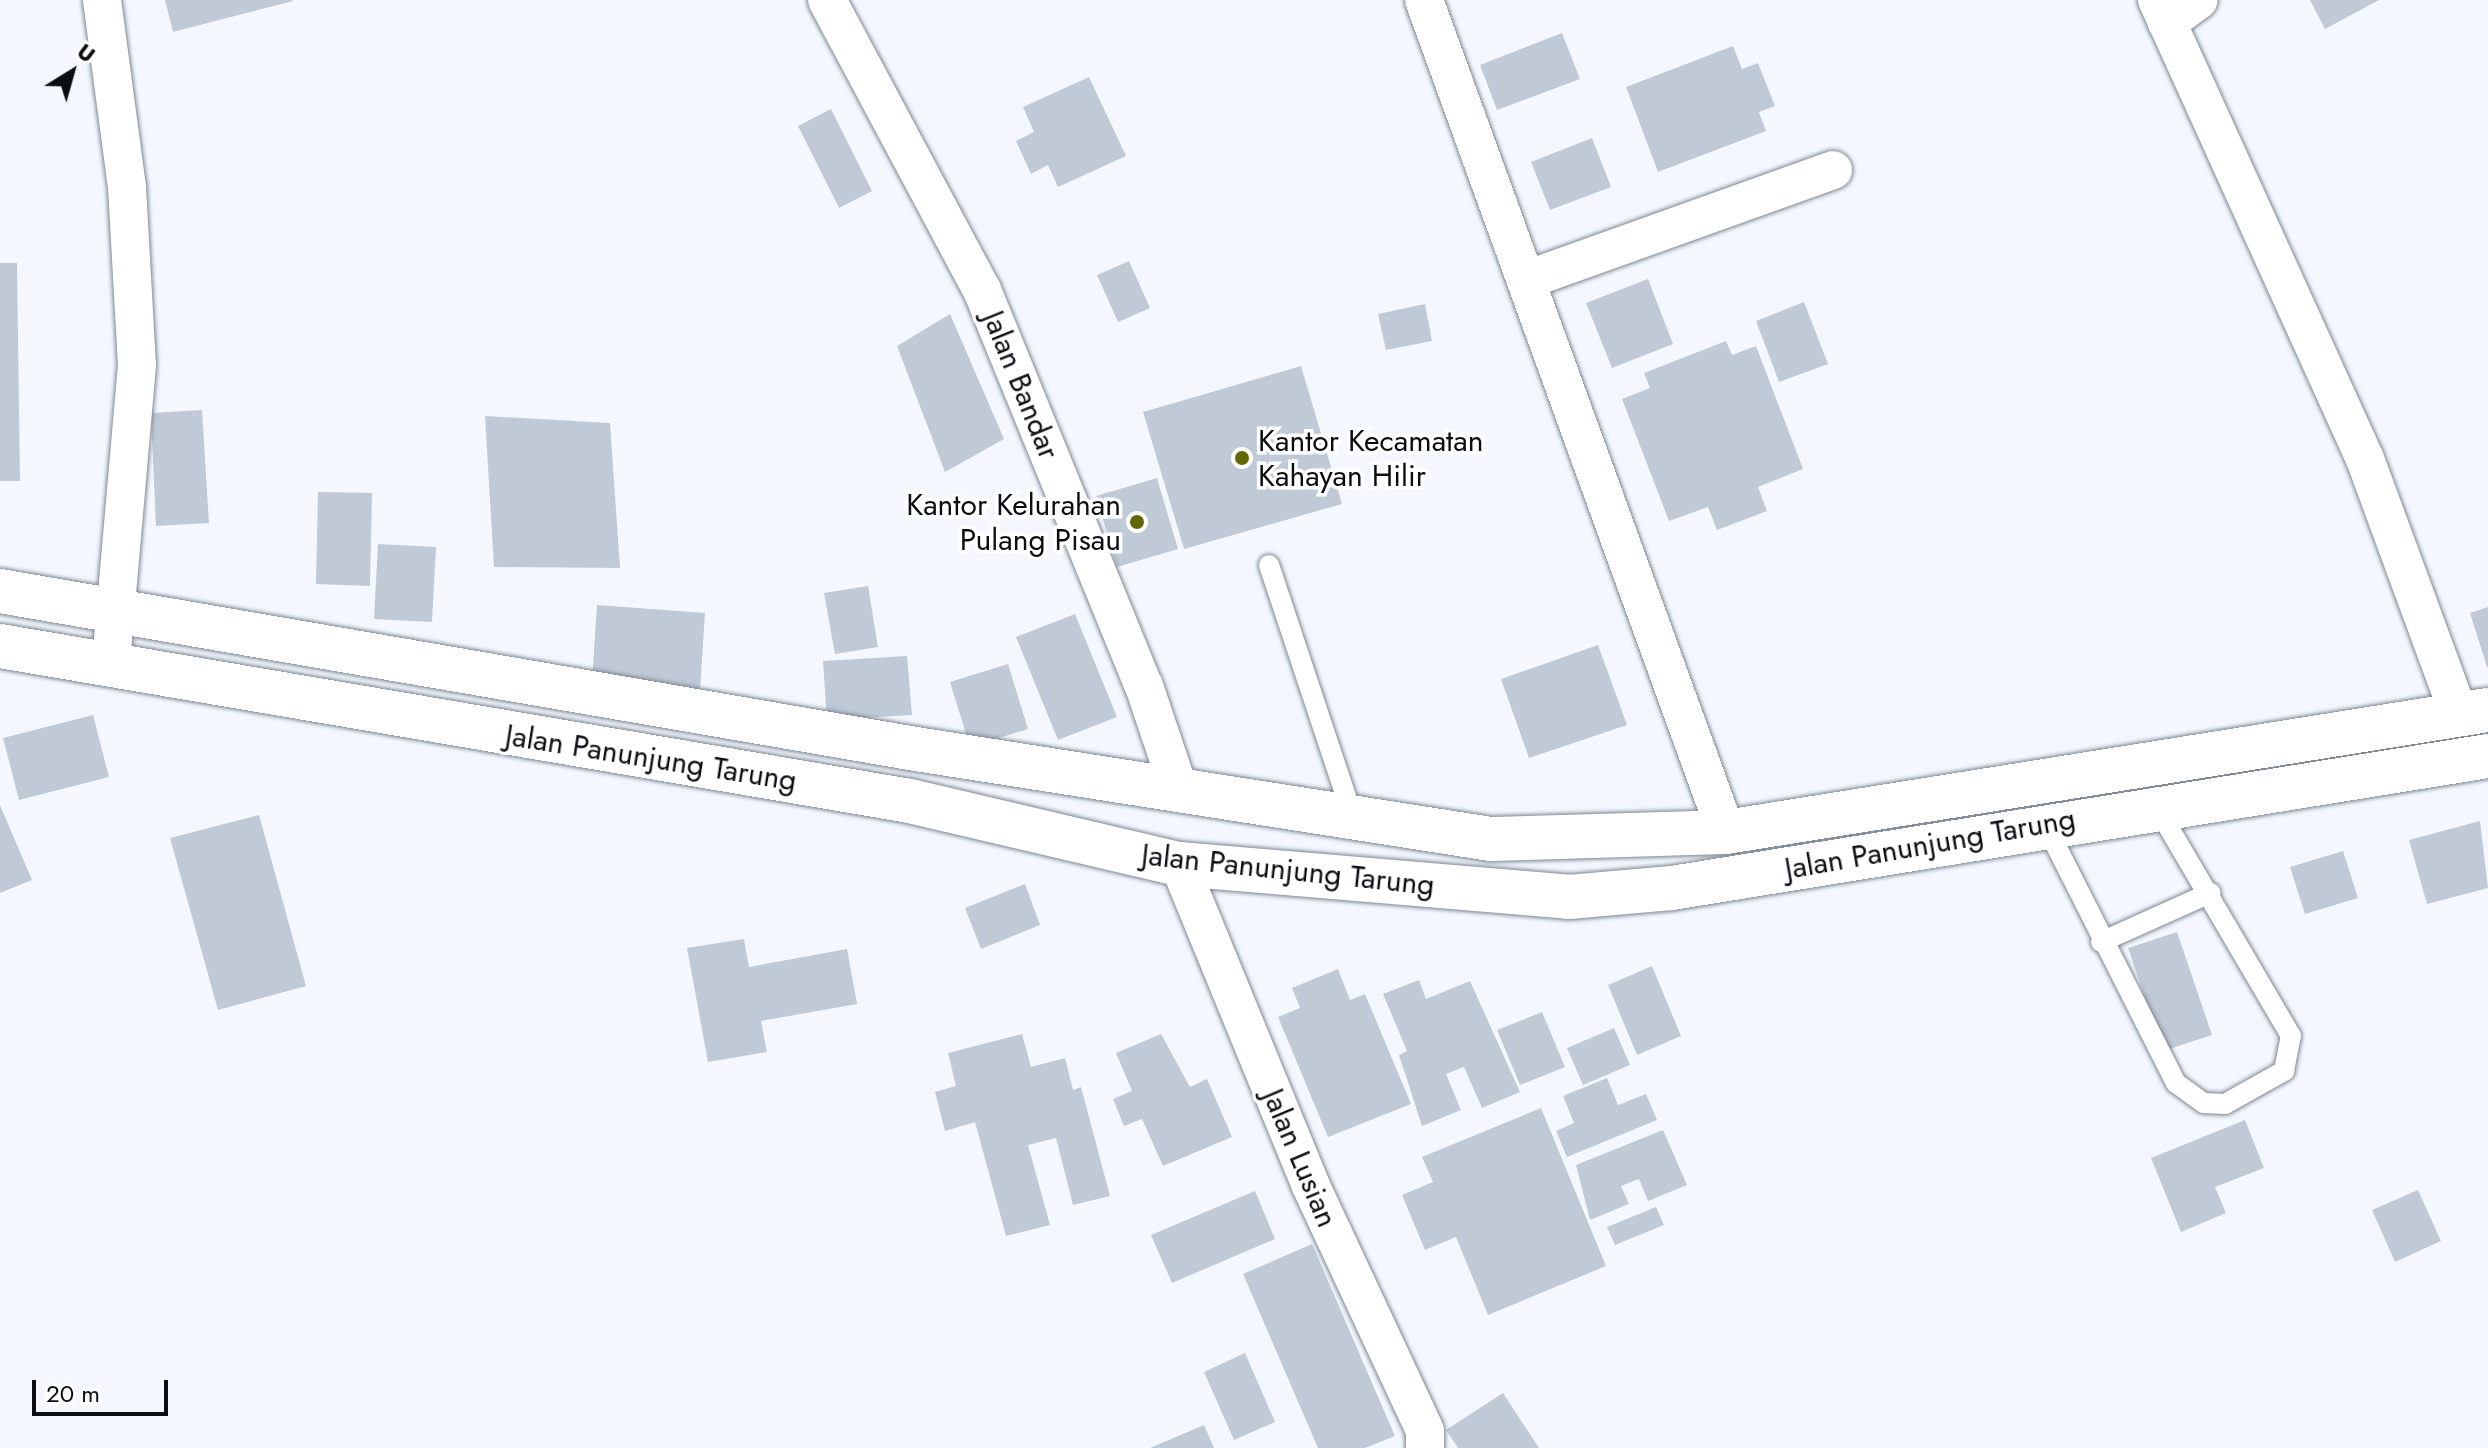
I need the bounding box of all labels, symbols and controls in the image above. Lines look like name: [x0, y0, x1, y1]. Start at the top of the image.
north arrow: [32, 32, 112, 112]
text: U: [71, 35, 102, 70]
street label: Jalan Bandar: [975, 306, 1067, 464]
place label: Kantor Kecamatan Kahayan Hilir: [1258, 423, 1483, 494]
marker: Kantor Kecamatan Kahayan Hilir: [1233, 449, 1251, 467]
place label: Kantor Kelurahan Pulang Pisau: [906, 487, 1121, 558]
marker: Kantor Kelurahan Pulang Pisau: [1128, 513, 1146, 531]
street label: Jalan Panunjung Tarung: [503, 717, 799, 799]
street label: Jalan Panunjung Tarung: [1782, 801, 2078, 887]
street label: Jalan Panunjung Tarung: [1140, 837, 1436, 903]
street label: Jalan Lusian: [1255, 1084, 1345, 1232]
scale bar: [36, 1364, 172, 1414]
text: 20 m: [46, 1376, 100, 1411]

